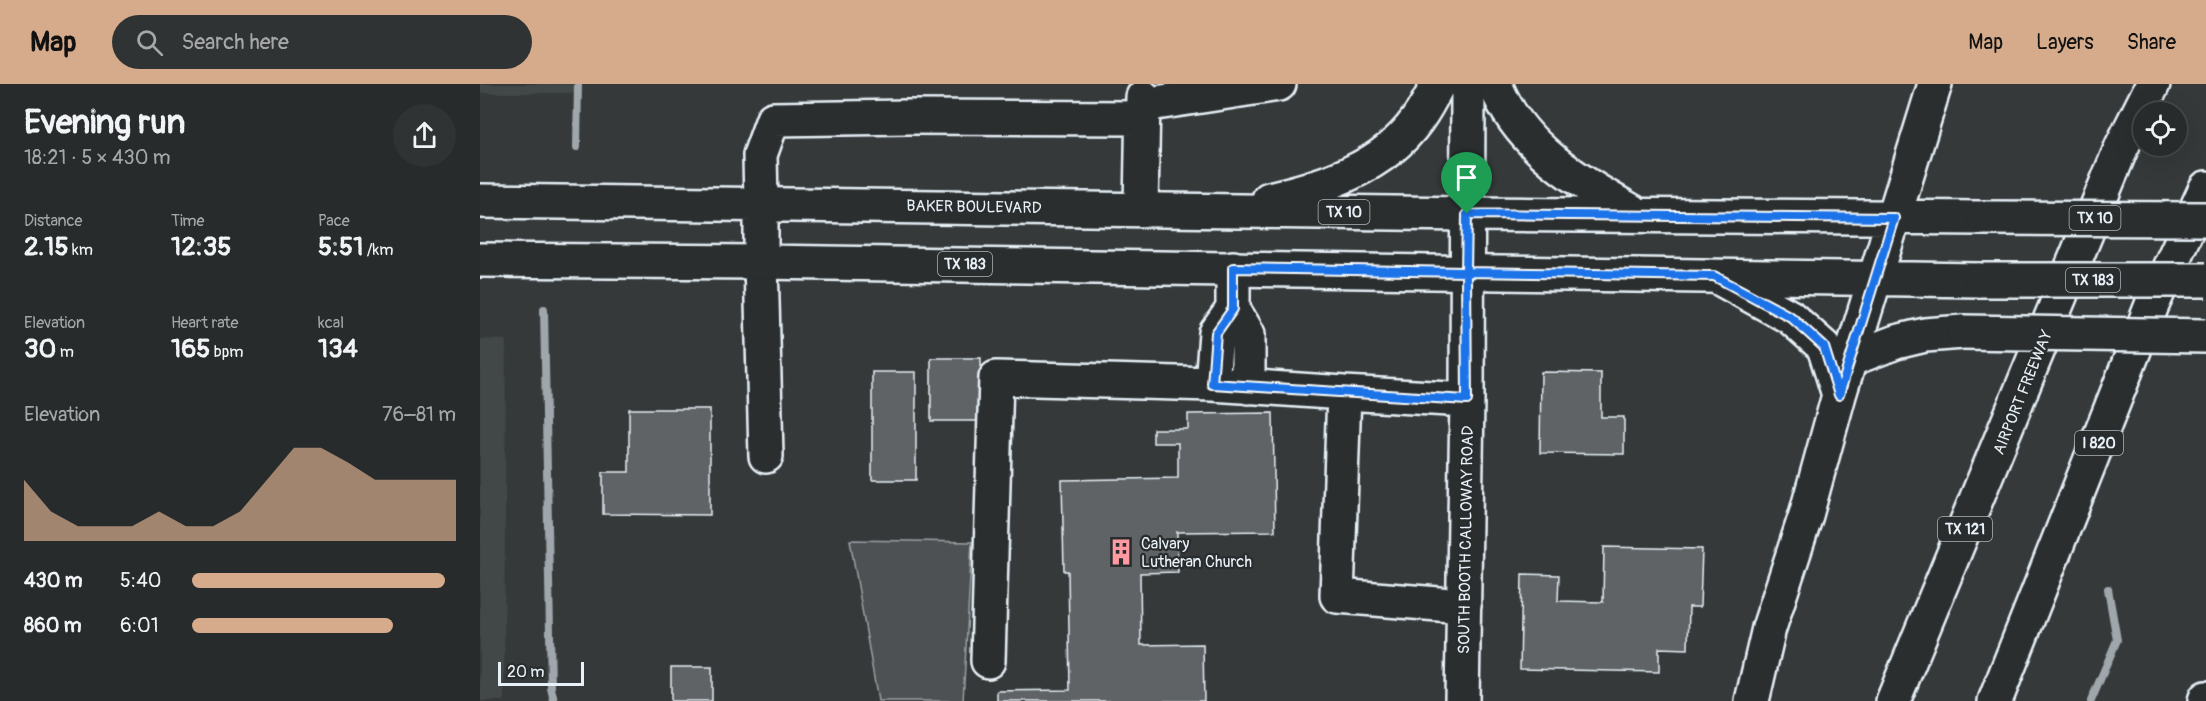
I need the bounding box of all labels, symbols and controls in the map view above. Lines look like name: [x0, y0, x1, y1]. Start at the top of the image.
search box: [112, 15, 532, 69]
text: Map: [30, 25, 76, 60]
icon: search: [133, 26, 166, 59]
text: Search here: [181, 28, 289, 56]
text: Map: [1968, 29, 2003, 56]
text: Layers: [2036, 29, 2094, 56]
text: Share: [2127, 29, 2176, 56]
text: Evening run: [24, 102, 185, 143]
map controls: [2133, 102, 2187, 156]
button: locate: [2133, 102, 2187, 156]
button: share: [393, 104, 456, 167]
text: 18:21 · 5 × 430 m: [24, 145, 170, 170]
pin: [1441, 152, 1492, 214]
icon: arrive: [1450, 161, 1483, 194]
street label: BAKER BOULEVARD: [906, 196, 1042, 218]
road number: TX 10: [1318, 200, 1370, 224]
road number: TX 10: [2070, 206, 2120, 230]
text: Distance: [24, 211, 83, 231]
text: Time: [171, 211, 204, 231]
text: Pace: [318, 211, 350, 231]
text: 2.15: [24, 231, 69, 263]
text: 12:35: [171, 231, 231, 263]
text: 5:51: [318, 231, 363, 263]
text: km: [69, 240, 93, 260]
text: /km: [363, 240, 393, 260]
road number: TX 183: [938, 252, 992, 276]
road number: TX 183: [2066, 268, 2120, 292]
text: Elevation: [24, 313, 85, 333]
text: Heart rate: [171, 313, 238, 333]
text: kcal: [318, 313, 344, 333]
street label: AIRPORT FREEWAY: [1989, 327, 2057, 458]
text: 30: [24, 333, 56, 365]
text: 165: [171, 333, 210, 365]
text: 134: [318, 333, 358, 365]
text: m: [56, 342, 74, 362]
text: bpm: [210, 342, 243, 362]
text: Elevation: [24, 402, 100, 427]
text: 76–81 m: [382, 402, 456, 427]
street label: SOUTH BOOTH CALLOWAY ROAD: [1454, 426, 1478, 654]
road number: I 820: [2075, 431, 2123, 455]
road number: TX 121: [1938, 517, 1992, 541]
place label: Calvary Lutheran Church: [1141, 534, 1252, 572]
building icon: Calvary Lutheran Church: [1106, 537, 1136, 567]
text: 430 m: [24, 568, 83, 593]
text: 5:40: [120, 568, 161, 593]
text: 860 m: [24, 613, 81, 638]
text: 6:01: [120, 613, 158, 638]
scale bar: [498, 659, 584, 686]
text: 20 m: [507, 662, 545, 682]

